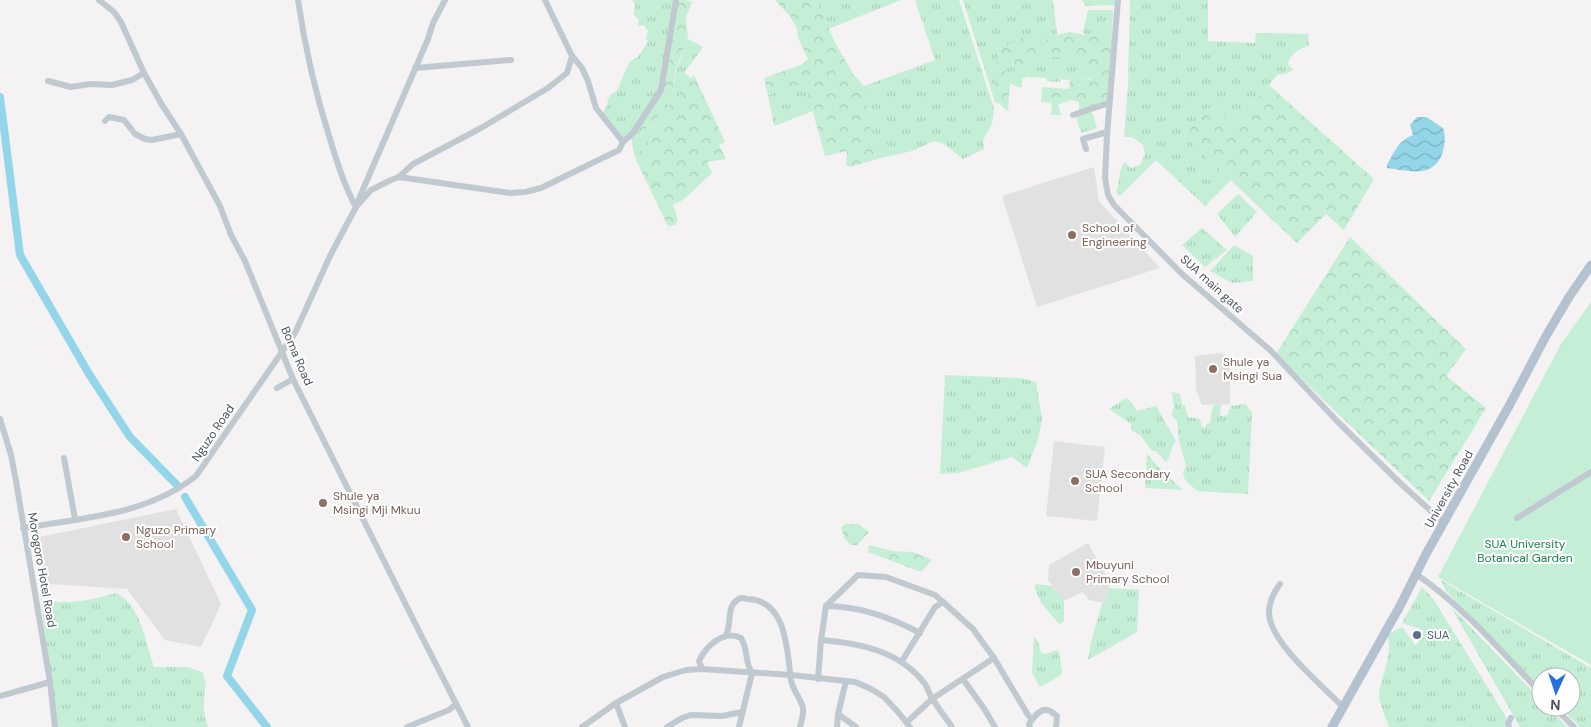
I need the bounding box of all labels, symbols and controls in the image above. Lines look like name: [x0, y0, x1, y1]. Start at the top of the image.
place label: School of Engineering: [1082, 220, 1147, 250]
marker: School of Engineering: [1066, 229, 1078, 241]
street label: SUA main gate: [1177, 251, 1247, 317]
street label: Boma Road: [277, 324, 317, 388]
place label: Shule ya Msingi Sua: [1223, 354, 1282, 384]
marker: Shule ya Msingi Sua: [1207, 363, 1219, 375]
street label: Nguzo Road: [188, 401, 238, 465]
street label: University Road: [1421, 447, 1477, 531]
place label: SUA Secondary School: [1085, 466, 1171, 496]
marker: SUA Secondary School: [1069, 475, 1081, 487]
place label: Shule ya Msingi Mji Mkuu: [333, 488, 421, 518]
marker: Shule ya Msingi Mji Mkuu: [317, 497, 329, 509]
street label: Morogoro Hotel Road: [24, 511, 60, 629]
place label: Nguzo Primary School: [136, 522, 217, 552]
marker: Nguzo Primary School: [120, 531, 132, 543]
park label: SUA University Botanical Garden: [1477, 536, 1573, 566]
place label: Mbuyuni Primary School: [1086, 557, 1169, 587]
marker: Mbuyuni Primary School: [1070, 566, 1082, 578]
place label: SUA: [1427, 627, 1449, 643]
marker: SUA: [1411, 629, 1423, 641]
north arrow: [1531, 667, 1581, 717]
text: N: [1550, 696, 1561, 714]

